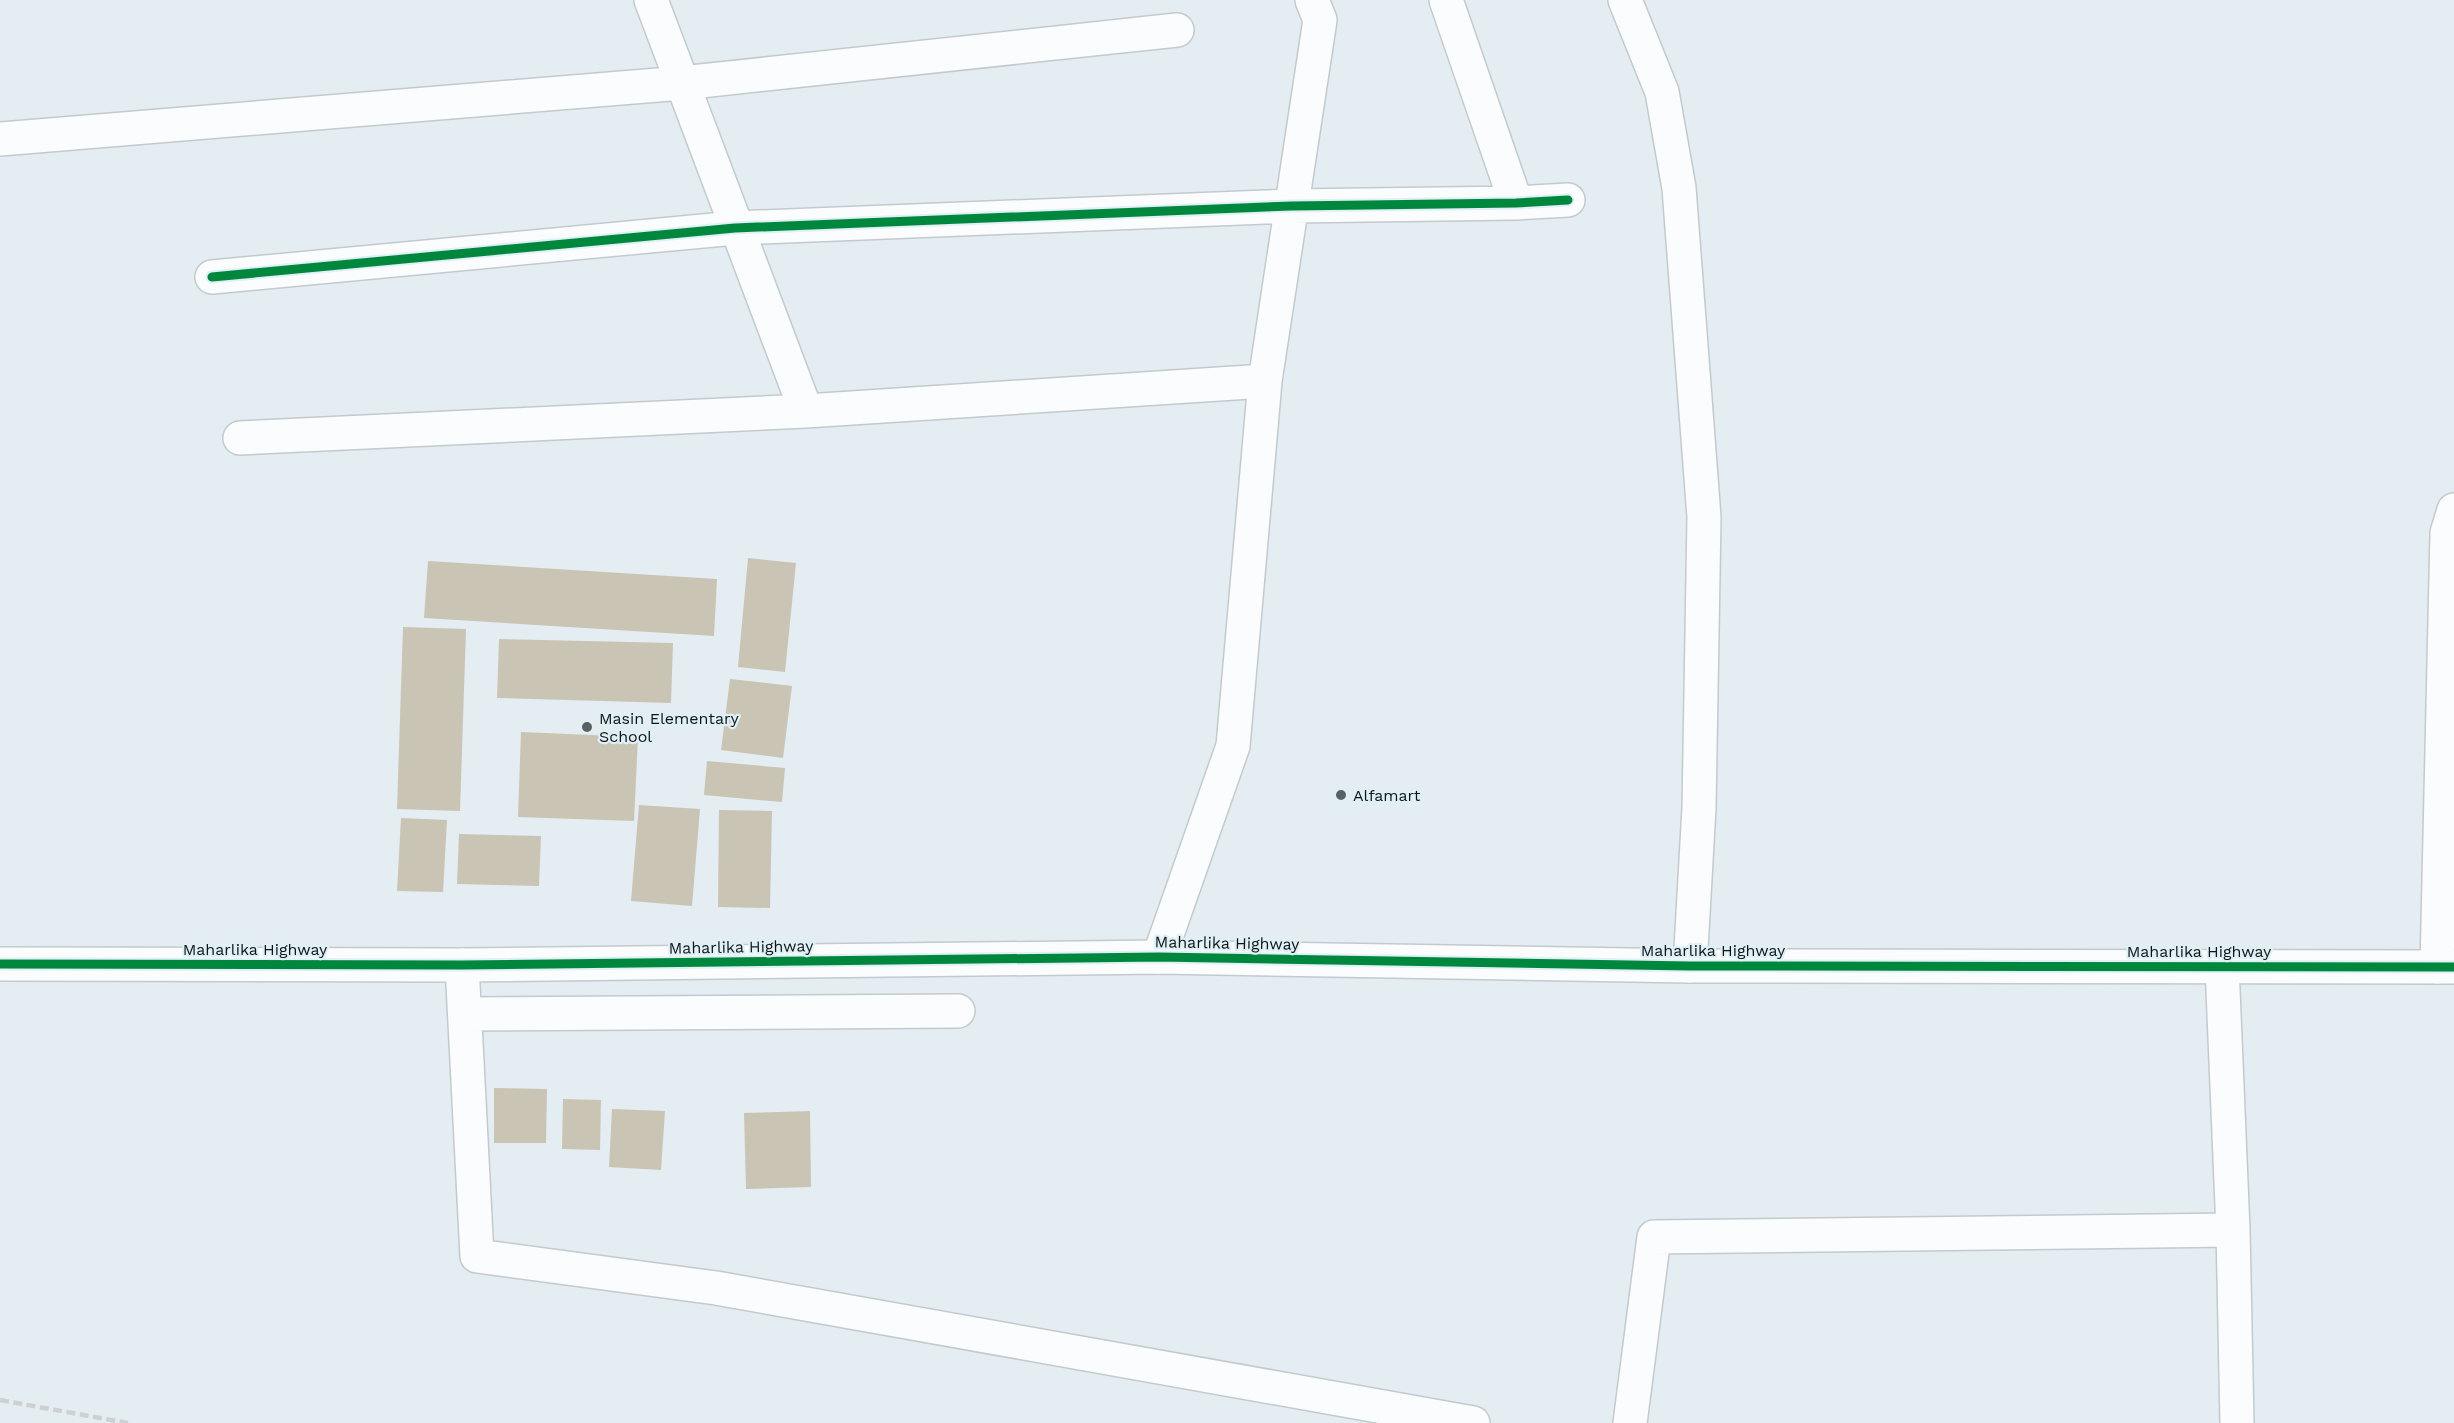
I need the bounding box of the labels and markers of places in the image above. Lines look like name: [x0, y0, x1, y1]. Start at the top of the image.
place label: Masin Elementary School: [599, 709, 740, 746]
marker: Masin Elementary School: [580, 720, 594, 734]
place label: Alfamart: [1353, 786, 1421, 805]
marker: Alfamart: [1334, 788, 1348, 802]

